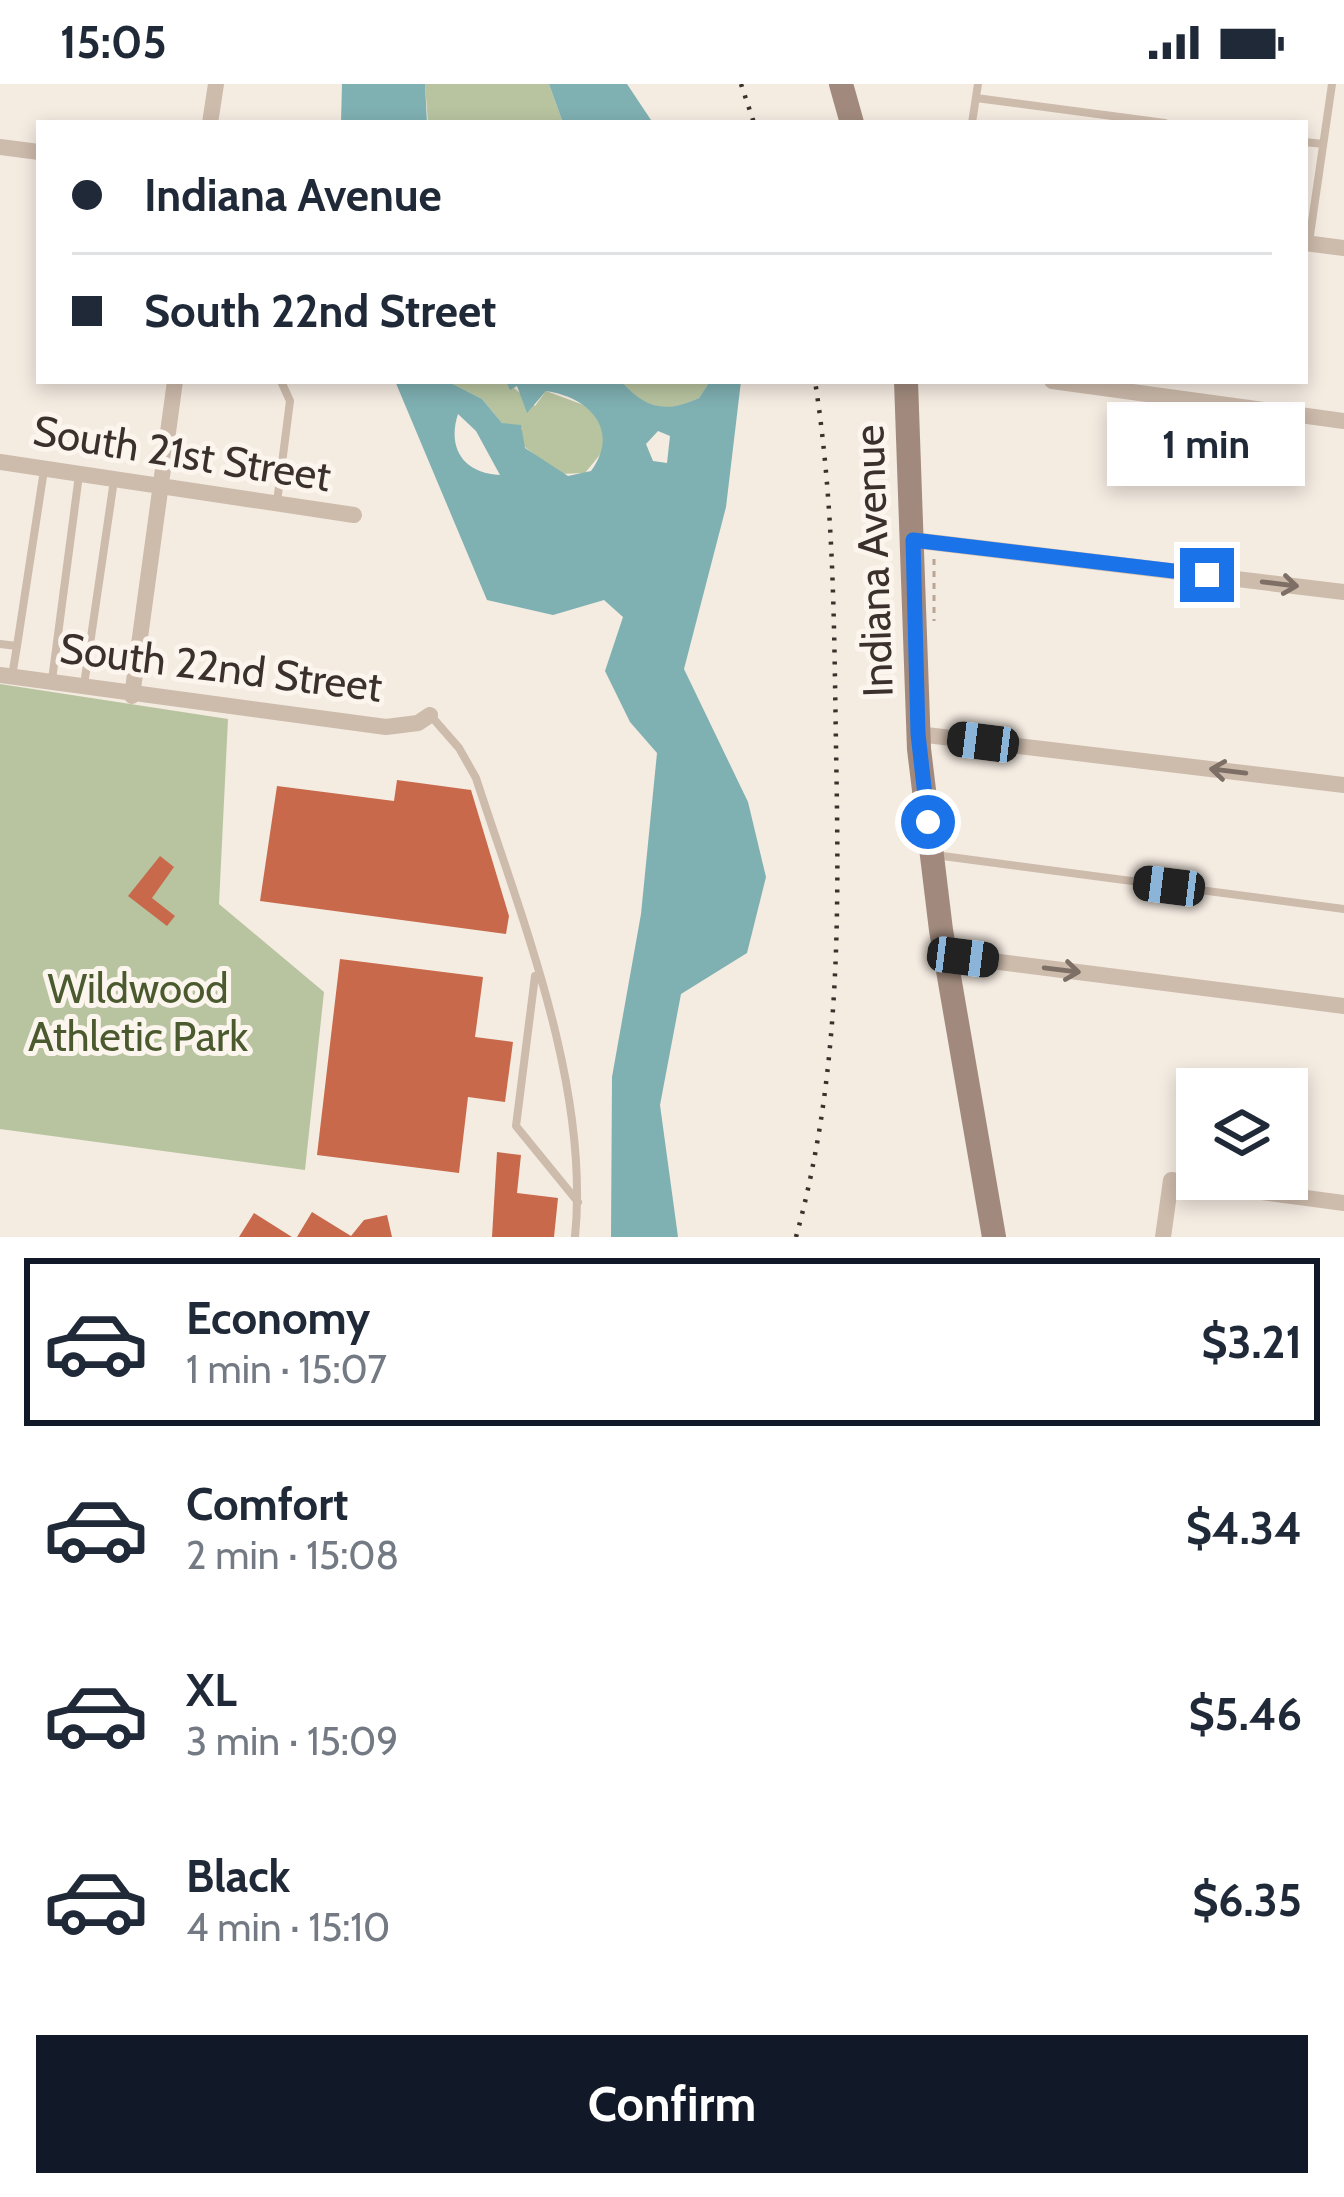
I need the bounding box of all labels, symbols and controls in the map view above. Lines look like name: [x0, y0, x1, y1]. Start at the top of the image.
text: 15:05: [60, 15, 167, 69]
text: Indiana Avenue: [144, 168, 442, 222]
text: South 22nd Street: [144, 284, 497, 338]
callout: 1 min: [1108, 401, 1306, 485]
street label: South 21st Street: [29, 404, 335, 502]
text: 1 min: [1162, 420, 1250, 468]
street label: Indiana Avenue: [842, 424, 904, 698]
route end: [1180, 548, 1234, 602]
one-way arrow: [1259, 574, 1298, 596]
street label: South 22nd Street: [57, 621, 385, 713]
car: [945, 720, 1021, 764]
one-way arrow: [1209, 760, 1248, 782]
route start: [901, 795, 955, 849]
car: [1131, 864, 1207, 908]
car: [925, 935, 1001, 979]
one-way arrow: [1041, 959, 1080, 981]
park label: Wildwood Athletic Park: [28, 962, 248, 1062]
map controls: [1176, 1068, 1308, 1200]
button: layers: [1176, 1068, 1308, 1200]
icon: car: [42, 1288, 150, 1396]
text: Economy: [186, 1291, 370, 1345]
text: $3.21: [1201, 1315, 1302, 1369]
text: 1 min · 15:07: [186, 1345, 387, 1393]
icon: car: [42, 1474, 150, 1582]
text: Comfort: [186, 1477, 349, 1531]
text: $4.34: [1186, 1501, 1302, 1555]
text: 2 min · 15:08: [186, 1531, 399, 1579]
icon: car: [42, 1660, 150, 1768]
text: XL: [186, 1663, 237, 1717]
text: $5.46: [1189, 1687, 1302, 1741]
text: 3 min · 15:09: [186, 1717, 398, 1765]
icon: car: [42, 1846, 150, 1954]
text: Black: [186, 1849, 290, 1903]
text: $6.35: [1192, 1873, 1302, 1927]
text: 4 min · 15:10: [186, 1903, 390, 1951]
button: Confirm: [36, 2035, 1308, 2173]

